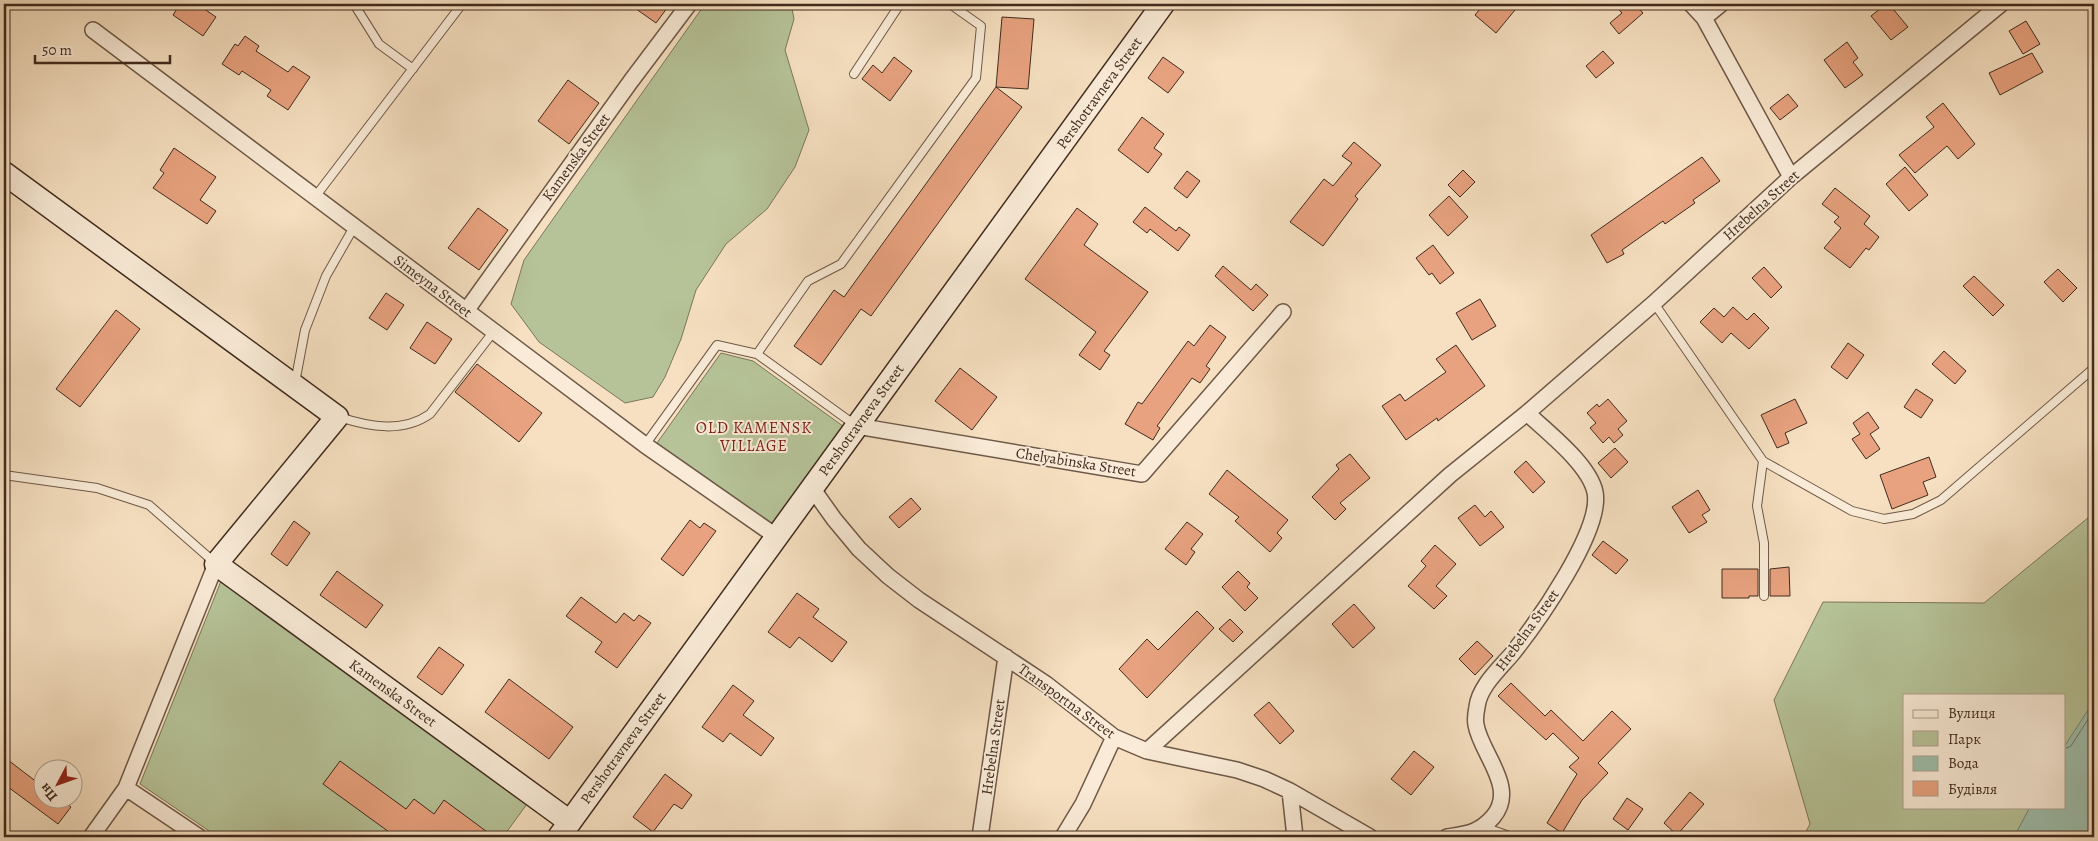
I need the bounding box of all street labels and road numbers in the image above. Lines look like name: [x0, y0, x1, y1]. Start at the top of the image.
street label: Pershotravneva Street: [1052, 33, 1146, 153]
street label: Kamenska Street: [537, 109, 615, 205]
street label: Hrebelna Street: [1718, 165, 1804, 245]
street label: Simeyna Street: [390, 250, 476, 322]
street label: Pershotravneva Street: [814, 360, 908, 480]
street label: Chelyabinska Street: [1015, 443, 1138, 481]
street label: Hrebelna Street: [1491, 585, 1563, 675]
street label: Kamenska Street: [345, 654, 441, 732]
street label: Transportna Street: [1014, 659, 1120, 743]
street label: Pershotravneva Street: [576, 688, 670, 808]
street label: Hrebelna Street: [976, 698, 1010, 796]

